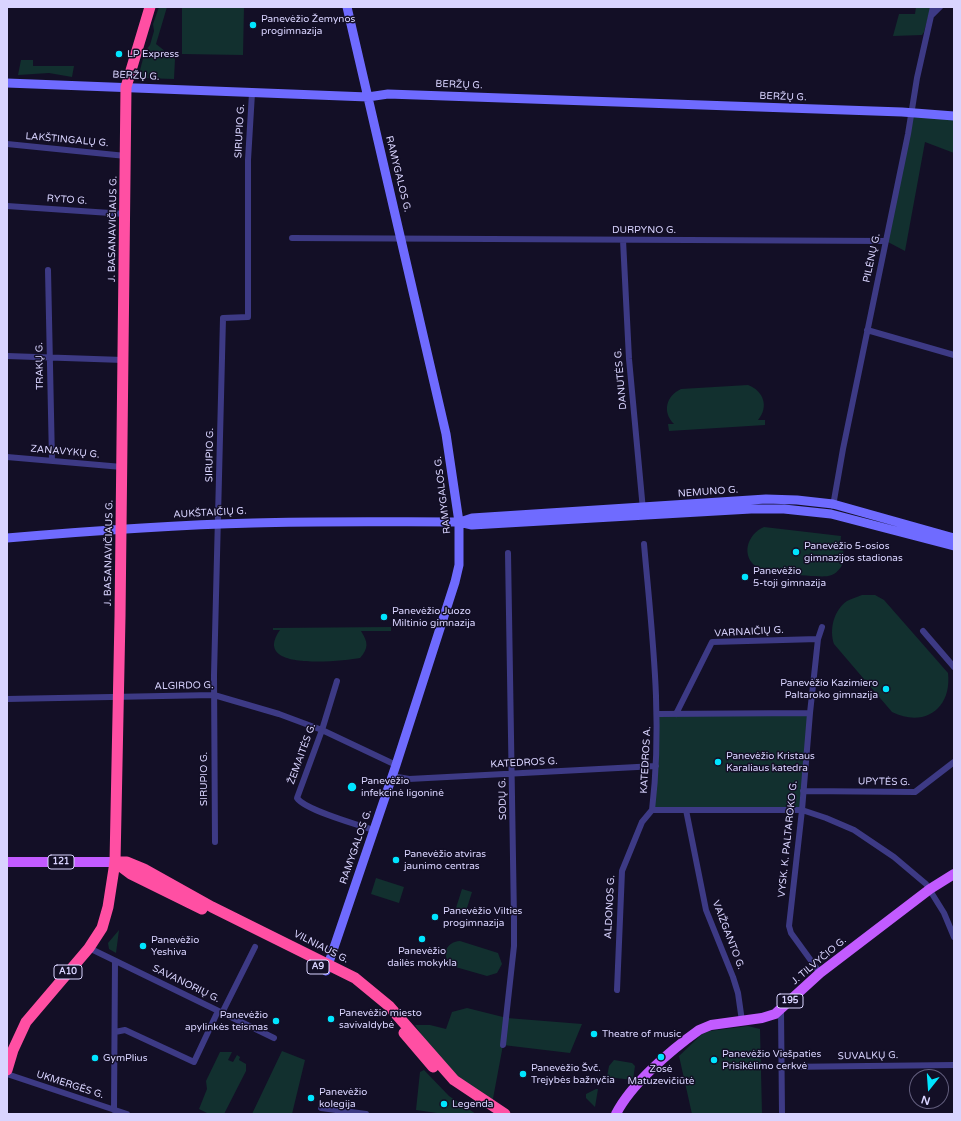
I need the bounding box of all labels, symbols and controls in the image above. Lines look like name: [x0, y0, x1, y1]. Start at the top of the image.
place label: Panevėžio Žemynos progimnazija: [261, 13, 355, 36]
marker: Panevėžio Žemynos progimnazija: [248, 20, 258, 30]
place label: LP Express: [127, 48, 179, 60]
marker: LP Express: [114, 49, 124, 59]
street label: BERŽŲ G.: [112, 69, 160, 83]
street label: BERŽŲ G.: [435, 78, 483, 92]
street label: BERŽŲ G.: [759, 90, 807, 104]
street label: SIRUPIO G.: [233, 104, 247, 158]
street label: LAKŠTINGALŲ G.: [25, 130, 109, 150]
street label: RAMYGALOS G.: [383, 135, 413, 213]
street label: J. BASANAVIČIAUS G.: [106, 176, 120, 282]
street label: RYTO G.: [46, 193, 88, 207]
street label: DURPYNO G.: [612, 224, 676, 236]
street label: PILĖNŲ G.: [861, 232, 883, 284]
street label: TRAKŲ G.: [34, 342, 46, 390]
street label: DANUTĖS G.: [612, 348, 630, 410]
street label: SIRUPIO G.: [204, 428, 216, 482]
street label: ZANAVYKŲ G.: [30, 443, 100, 461]
street label: RAMYGALOS G.: [432, 455, 454, 535]
street label: NEMUNO G.: [677, 484, 739, 500]
street label: J. BASANAVIČIAUS G.: [102, 500, 116, 606]
street label: AUKŠTAIČIŲ G.: [173, 505, 247, 521]
place label: Panevėžio 5-osios gimnazijos stadionas: [804, 540, 903, 564]
marker: Panevėžio 5-osios gimnazijos stadionas: [791, 547, 801, 557]
place label: Panevėžio 5-toji gimnazija: [753, 565, 826, 588]
marker: Panevėžio 5-toji gimnazija: [740, 572, 750, 582]
place label: Panevėžio Juozo Miltinio gimnazija: [392, 605, 475, 628]
marker: Panevėžio Juozo Miltinio gimnazija: [379, 612, 389, 622]
street label: VARNAIČIŲ G.: [714, 624, 784, 640]
place label: Panevėžio Kazimiero Paltaroko gimnazija: [780, 677, 878, 700]
street label: ALGIRDO G.: [154, 679, 214, 693]
marker: Panevėžio Kazimiero Paltaroko gimnazija: [881, 684, 891, 694]
street label: ŽEMAITĖS G.: [285, 722, 319, 786]
street label: KATEDROS A.: [638, 726, 654, 794]
place label: Panevėžio Kristaus Karaliaus katedra: [726, 750, 815, 774]
street label: SIRUPIO G.: [198, 752, 210, 806]
street label: KATEDROS G.: [490, 755, 558, 771]
marker: Panevėžio Kristaus Karaliaus katedra: [713, 757, 723, 767]
place label: Panevėžio infekcinė ligoninė: [361, 775, 444, 798]
street label: UPYTĖS G.: [858, 776, 910, 788]
street label: SODŲ G.: [497, 778, 509, 820]
street label: VYSK. K. PALTAROKO G.: [776, 780, 800, 898]
marker: Panevėžio infekcinė ligoninė: [346, 781, 358, 793]
street label: RAMYGALOS G.: [338, 808, 374, 886]
place label: Panevėžio atviras jaunimo centras: [404, 848, 486, 872]
road number: 121: [48, 855, 74, 869]
marker: Panevėžio atviras jaunimo centras: [391, 855, 401, 865]
street label: ALDONOS G.: [602, 875, 618, 939]
street label: VAIŽGANTO G.: [709, 899, 747, 971]
place label: Panevėžio Vilties progimnazija: [443, 905, 522, 928]
marker: Panevėžio Vilties progimnazija: [430, 912, 440, 922]
street label: VILNIAUS G.: [291, 928, 351, 966]
place label: Panevėžio Yeshiva: [151, 934, 199, 958]
marker: Panevėžio dailės mokykla: [417, 934, 427, 944]
street label: J. TILVYČIO G.: [789, 935, 849, 987]
marker: Panevėžio Yeshiva: [138, 941, 148, 951]
place label: Panevėžio dailės mokykla: [387, 945, 457, 968]
road number: A9: [307, 960, 329, 974]
street label: SAVANORIŲ G.: [150, 962, 222, 1006]
road number: A10: [54, 965, 82, 979]
road number: 195: [777, 994, 803, 1008]
place label: Panevėžio miesto savivaldybė: [339, 1007, 422, 1030]
place label: Panevėžio apylinkės teismas: [185, 1009, 268, 1032]
marker: Panevėžio miesto savivaldybė: [326, 1014, 336, 1024]
marker: Panevėžio apylinkės teismas: [271, 1016, 281, 1026]
place label: Theatre of music: [602, 1028, 681, 1040]
marker: Theatre of music: [589, 1029, 599, 1039]
place label: Panevėžio Viešpaties Prisikėlimo cerkvė: [722, 1048, 821, 1072]
street label: SUVALKŲ G.: [838, 1049, 898, 1063]
place label: GymPlius: [103, 1052, 148, 1064]
marker: Zosė Matuzevičiūtė: [656, 1052, 666, 1062]
marker: GymPlius: [90, 1053, 100, 1063]
marker: Panevėžio Viešpaties Prisikėlimo cerkvė: [709, 1055, 719, 1065]
place label: Panevėžio Švč. Trejybės bažnyčia: [531, 1062, 615, 1086]
place label: Zosė Matuzevičiūtė: [628, 1063, 694, 1086]
street label: UKMERGĖS G.: [35, 1068, 105, 1102]
marker: Panevėžio Švč. Trejybės bažnyčia: [518, 1069, 528, 1079]
north arrow: [909, 1069, 949, 1109]
place label: Panevėžio kolegija: [319, 1086, 367, 1110]
text: N: [920, 1092, 932, 1108]
marker: Panevėžio kolegija: [306, 1093, 316, 1103]
place label: Legenda: [452, 1098, 493, 1110]
marker: Legenda: [439, 1099, 449, 1109]

